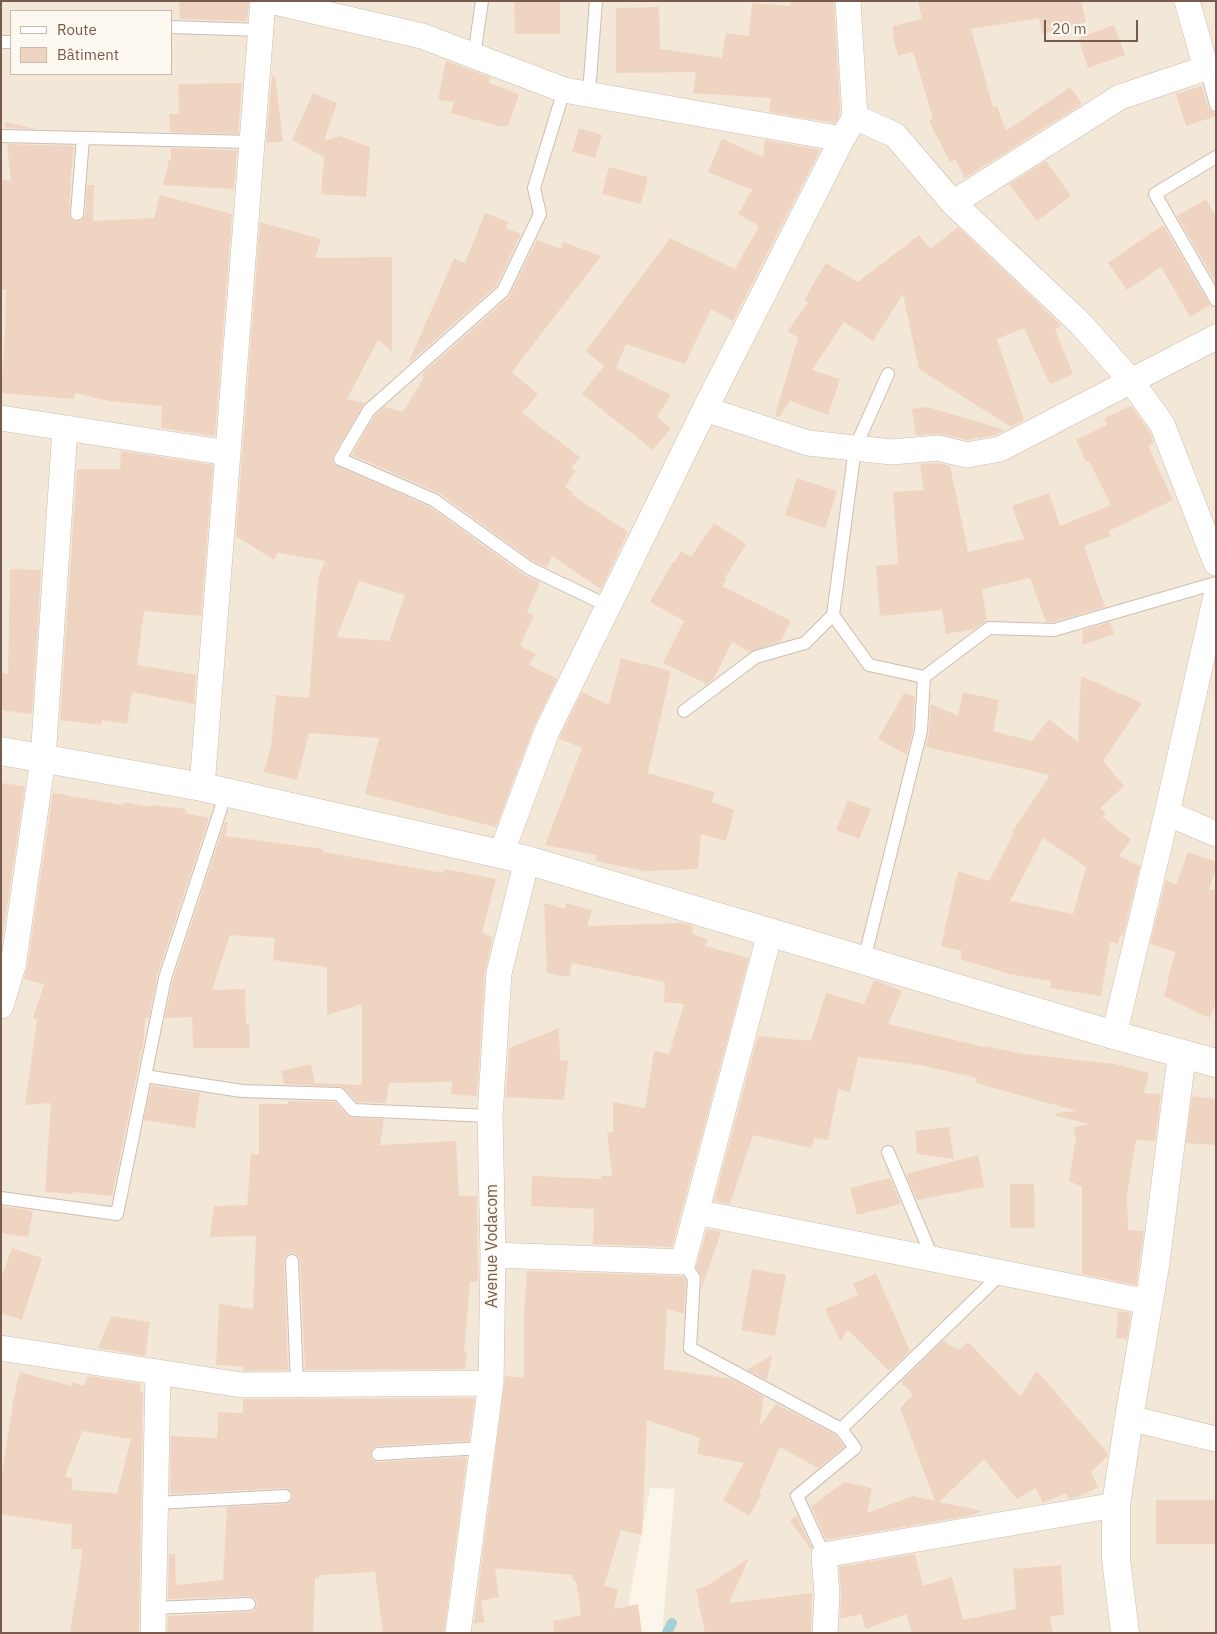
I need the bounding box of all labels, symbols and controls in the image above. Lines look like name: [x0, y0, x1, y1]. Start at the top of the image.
legend: [10, 10, 172, 75]
scale bar: [1047, 10, 1141, 42]
text: 20 m: [1052, 19, 1087, 38]
text: Route: [57, 20, 97, 39]
text: Bâtiment: [57, 45, 119, 64]
street label: Avenue Vodacom: [482, 1184, 502, 1308]

